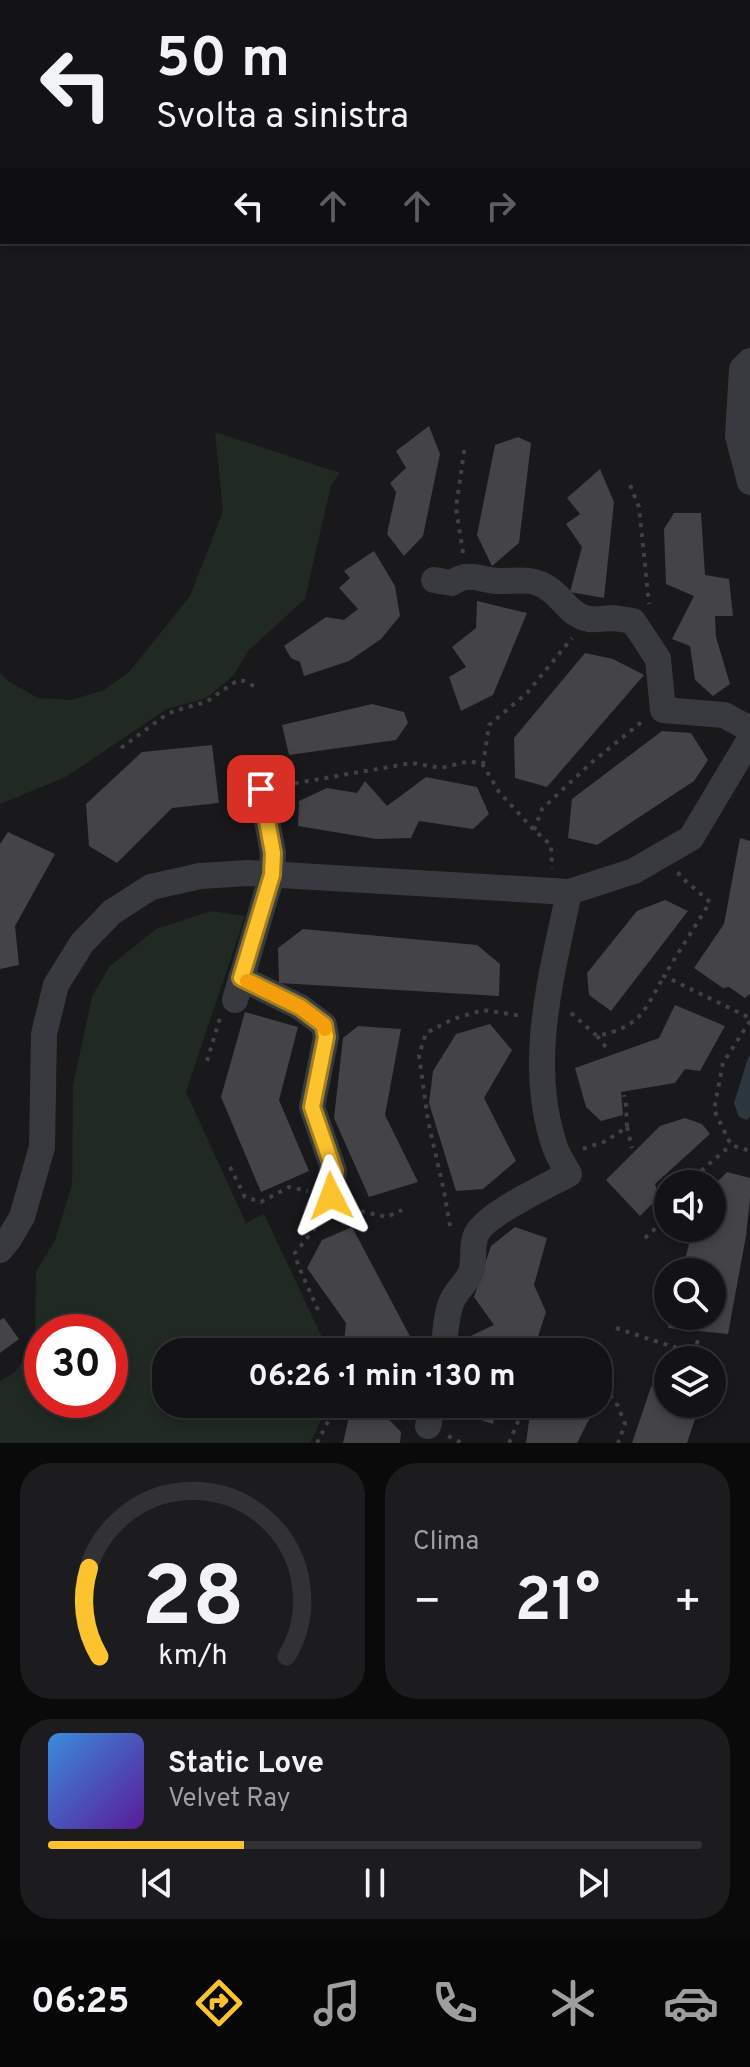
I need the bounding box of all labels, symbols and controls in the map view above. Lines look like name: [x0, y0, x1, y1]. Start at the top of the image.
text: 50 m: [156, 26, 290, 96]
icon: left: [24, 32, 128, 136]
text: Svolta a sinistra: [156, 95, 409, 141]
icon: left: [227, 184, 271, 228]
icon: ahead: [311, 184, 355, 228]
icon: ahead: [395, 184, 439, 228]
icon: right: [479, 184, 523, 228]
pin: [227, 755, 295, 823]
icon: arrive: [239, 767, 283, 811]
position arrow: [289, 1154, 373, 1238]
map controls: [654, 1170, 726, 1418]
button: sound: [654, 1170, 726, 1242]
button: search: [654, 1258, 726, 1330]
speed limit sign: 30: [24, 1314, 128, 1418]
button: layers: [654, 1346, 726, 1418]
text: 06:26 · 1 min · 130 m: [248, 1359, 516, 1396]
text: Clima: [413, 1526, 479, 1559]
text: 28: [141, 1550, 244, 1655]
text: 21°: [515, 1566, 600, 1642]
text: −: [413, 1576, 441, 1632]
text: +: [674, 1576, 702, 1632]
text: km/h: [158, 1639, 227, 1675]
text: Static Love: [168, 1746, 324, 1783]
text: Velvet Ray: [168, 1783, 291, 1816]
icon: previous: [135, 1861, 179, 1905]
icon: pause: [353, 1861, 397, 1905]
icon: next: [571, 1861, 615, 1905]
icon: directions: [191, 1975, 247, 2031]
icon: music: [309, 1975, 365, 2031]
icon: phone: [427, 1975, 483, 2031]
icon: climate: [545, 1975, 601, 2031]
icon: car: [663, 1975, 719, 2031]
text: 06:25: [31, 1980, 130, 2026]

